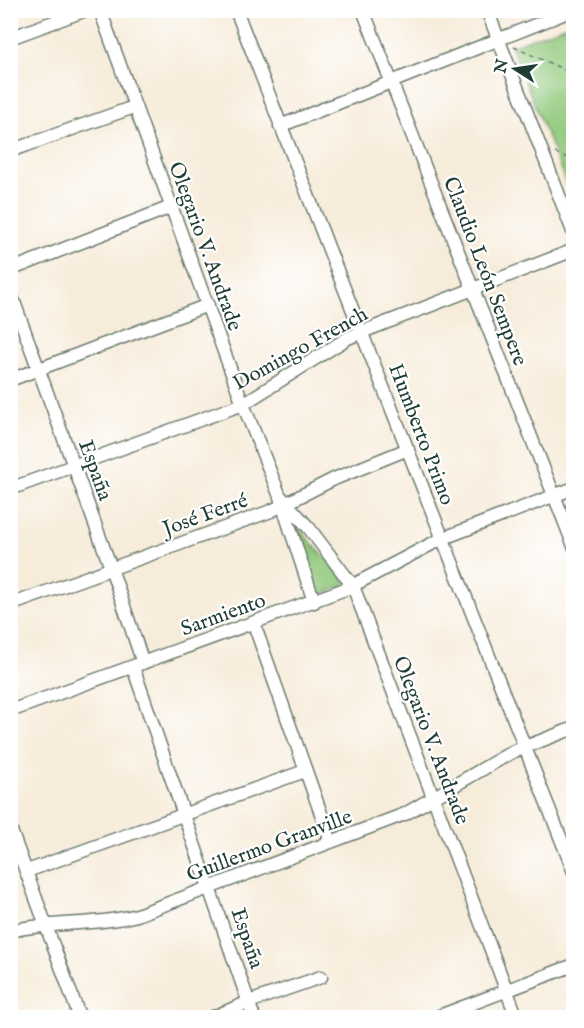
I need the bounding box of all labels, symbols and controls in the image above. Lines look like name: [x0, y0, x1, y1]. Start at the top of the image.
north arrow: [485, 39, 545, 99]
text: N: [491, 57, 514, 76]
street label: Olegario V. Andrade: [161, 158, 248, 335]
street label: Claudio León Sempere: [436, 173, 533, 370]
street label: Domingo French: [228, 301, 373, 398]
street label: Humberto Primo: [381, 360, 460, 509]
street label: España: [71, 436, 118, 505]
street label: José Ferré: [157, 487, 252, 544]
street label: Sarmiento: [177, 588, 270, 643]
street label: Olegario V. Andrade: [386, 653, 475, 829]
street label: Guillermo Granville: [183, 804, 356, 889]
street label: España: [224, 904, 270, 973]

